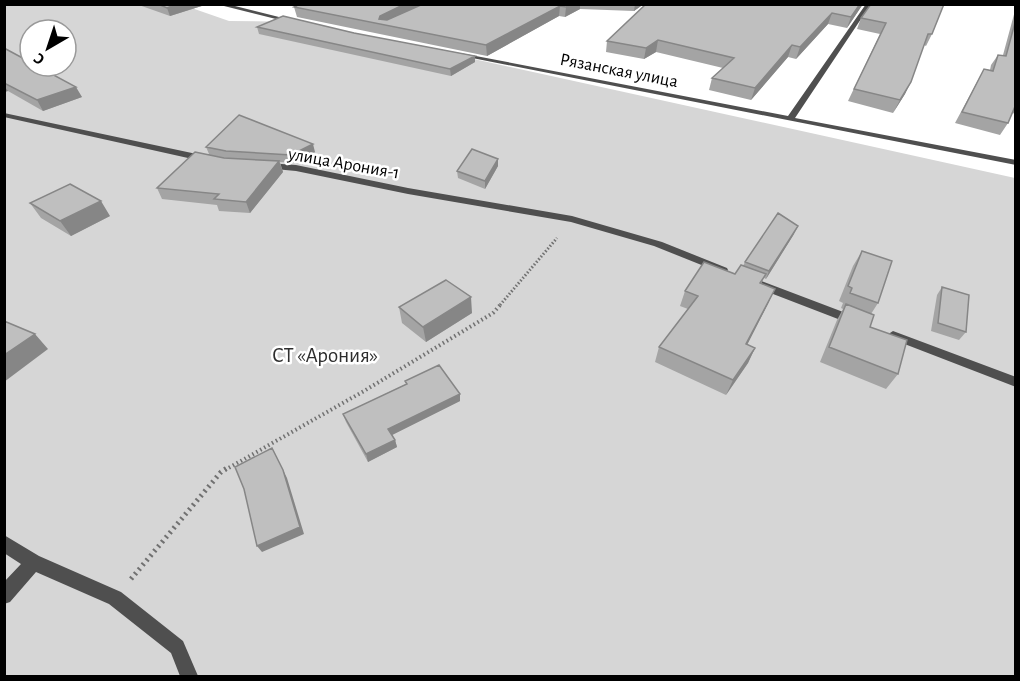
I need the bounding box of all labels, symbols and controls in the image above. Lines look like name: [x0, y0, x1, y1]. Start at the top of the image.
north arrow: [18, 18, 78, 78]
text: С: [31, 50, 48, 68]
street label: Рязанская улица: [558, 51, 679, 91]
street label: улица Арония-1: [286, 145, 401, 183]
park label: СТ «Арония»: [272, 345, 378, 366]

